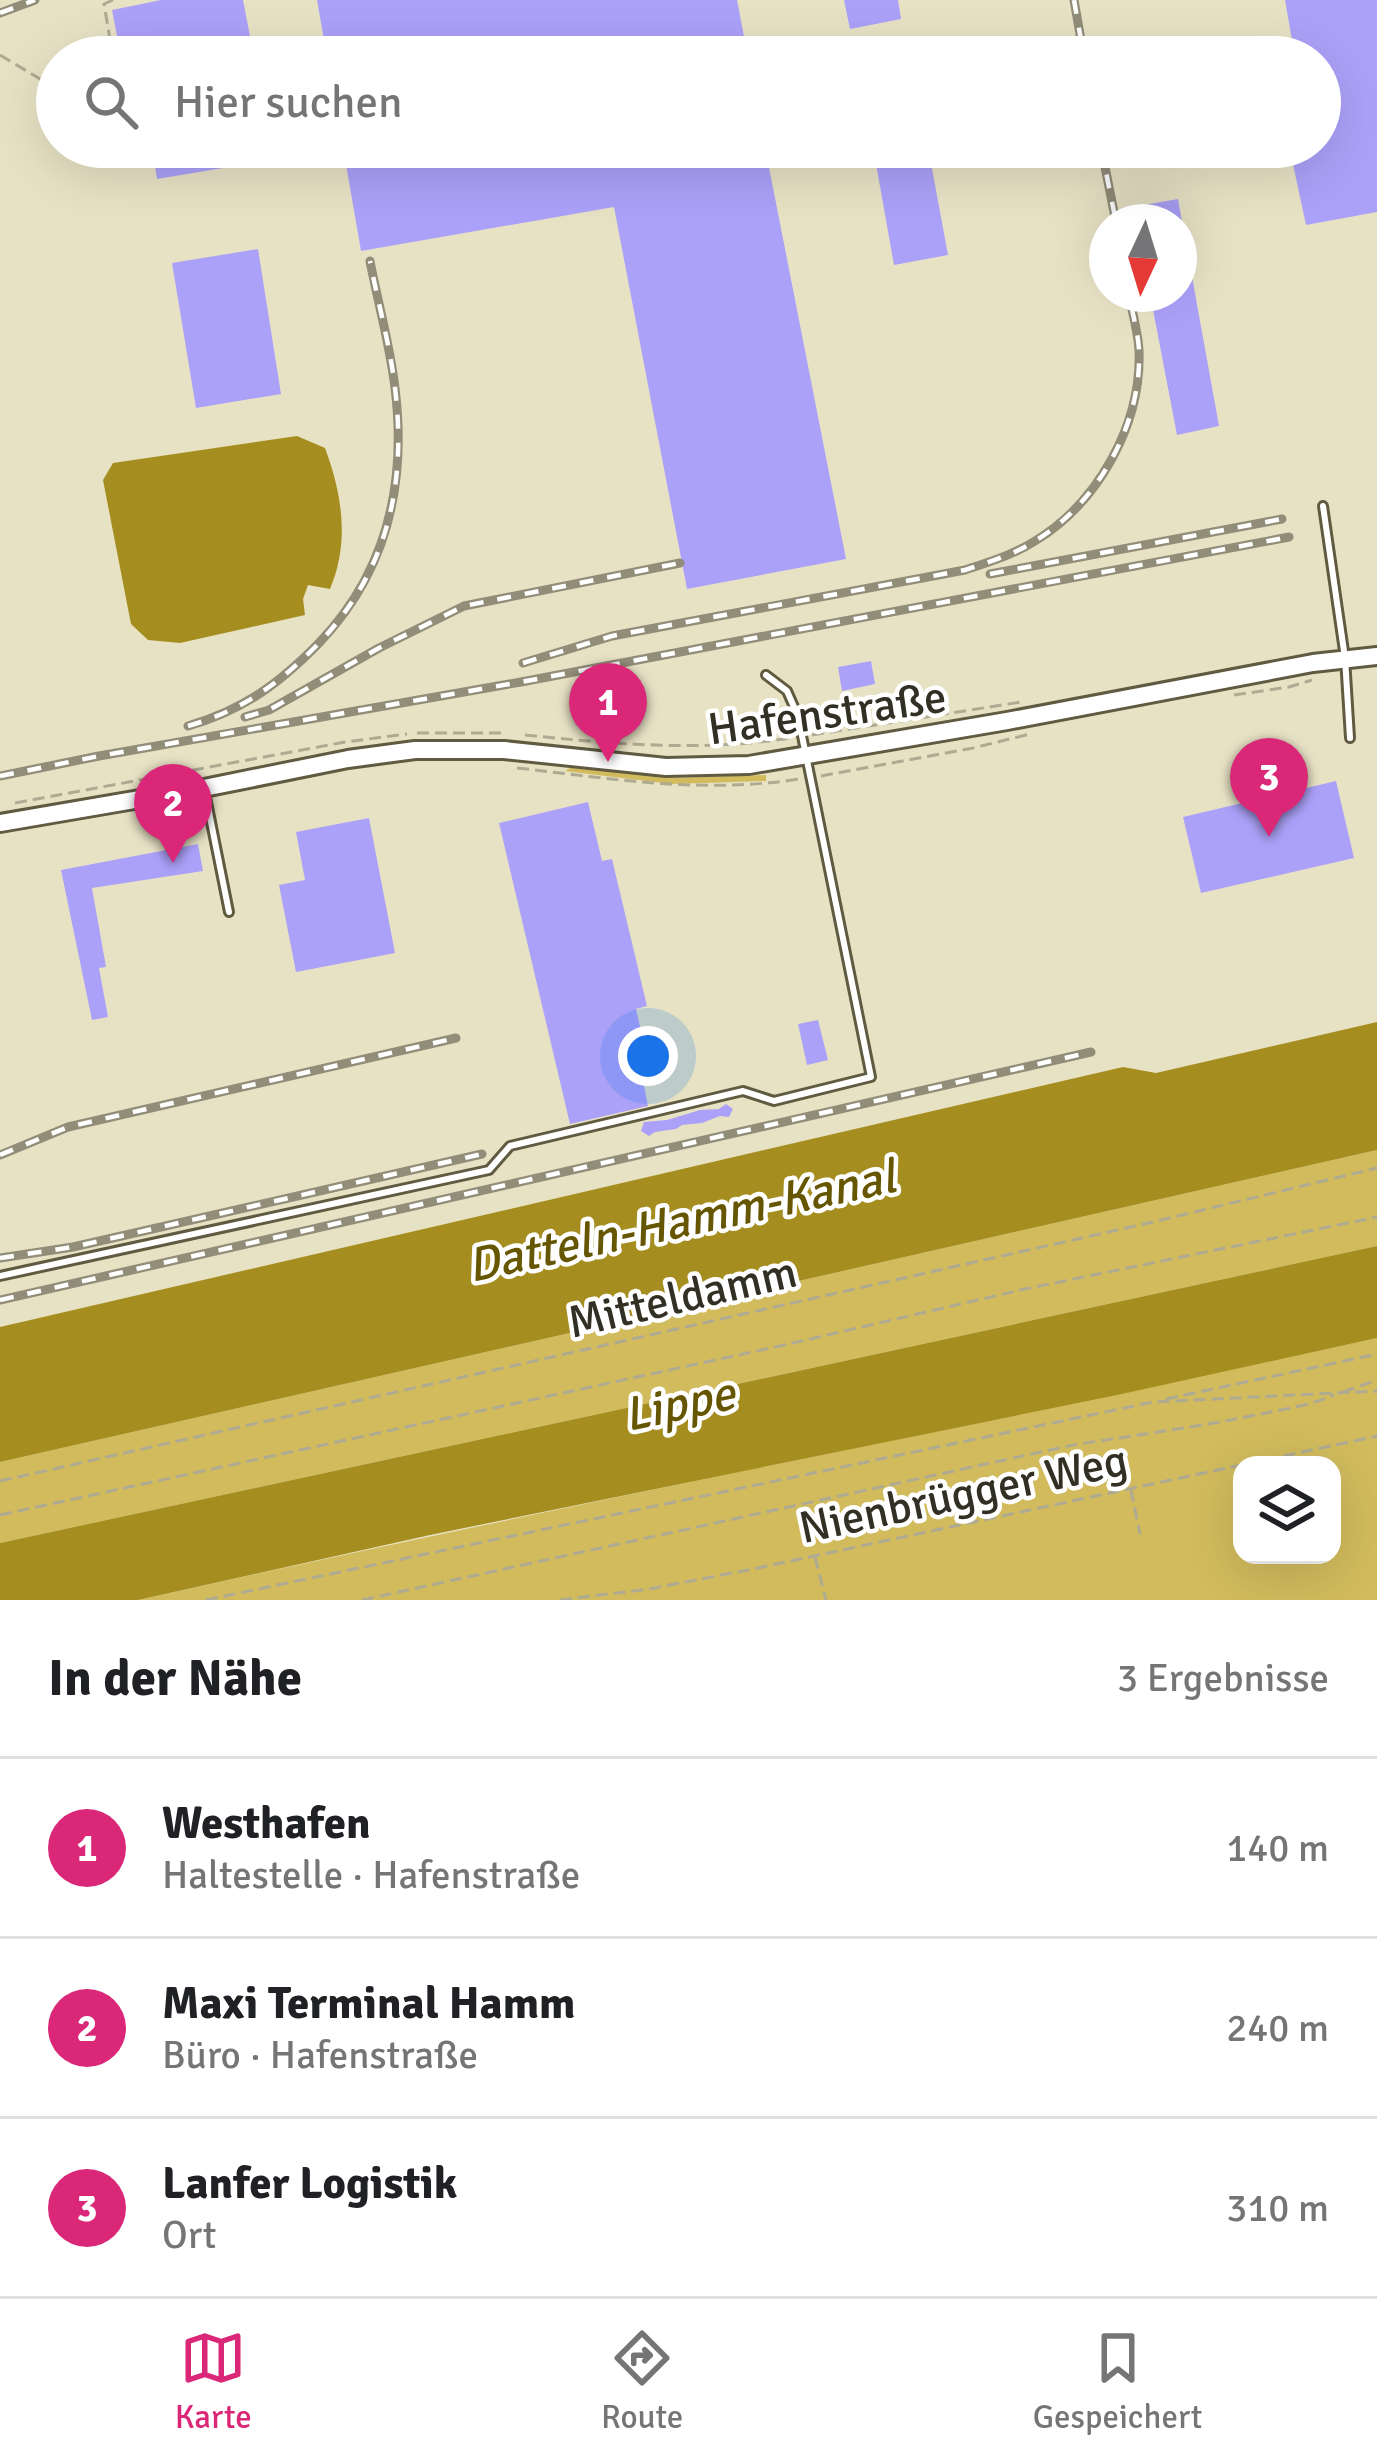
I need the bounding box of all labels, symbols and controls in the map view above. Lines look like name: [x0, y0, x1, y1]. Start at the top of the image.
search box: [36, 36, 1341, 168]
icon: search: [78, 69, 144, 135]
text: Hier suchen: [174, 75, 403, 130]
north arrow: [1089, 204, 1197, 312]
pin: 1: [569, 663, 647, 762]
street label: Hafenstraße: [704, 670, 950, 757]
pin: 3: [1230, 738, 1308, 837]
pin: 2: [134, 764, 212, 863]
your location: [618, 1026, 678, 1086]
water label: Datteln-Hamm-Kanal: [462, 1147, 904, 1296]
street label: Mitteldamm: [563, 1244, 802, 1350]
water label: Lippe: [618, 1364, 742, 1445]
street label: Nienbrügger Weg: [794, 1433, 1132, 1556]
map controls: [1233, 1456, 1341, 1564]
button: layers: [1233, 1456, 1341, 1564]
text: In der Nähe: [48, 1647, 302, 1710]
text: 3 Ergebnisse: [1117, 1654, 1329, 1702]
text: Westhafen: [162, 1796, 371, 1851]
text: 1: [76, 1824, 98, 1872]
text: 140 m: [1226, 1824, 1329, 1872]
text: Haltestelle · Hafenstraße: [162, 1851, 580, 1899]
text: Maxi Terminal Hamm: [162, 1976, 575, 2031]
text: 2: [76, 2004, 98, 2052]
text: 240 m: [1226, 2004, 1329, 2052]
text: Büro · Hafenstraße: [162, 2031, 478, 2079]
text: Lanfer Logistik: [162, 2156, 457, 2211]
text: 3: [76, 2184, 98, 2232]
text: 310 m: [1226, 2184, 1329, 2232]
text: Ort: [162, 2211, 216, 2259]
tab: Karte: [175, 2325, 252, 2438]
tab: Route: [601, 2325, 683, 2438]
tab: Gespeichert: [1033, 2325, 1202, 2438]

